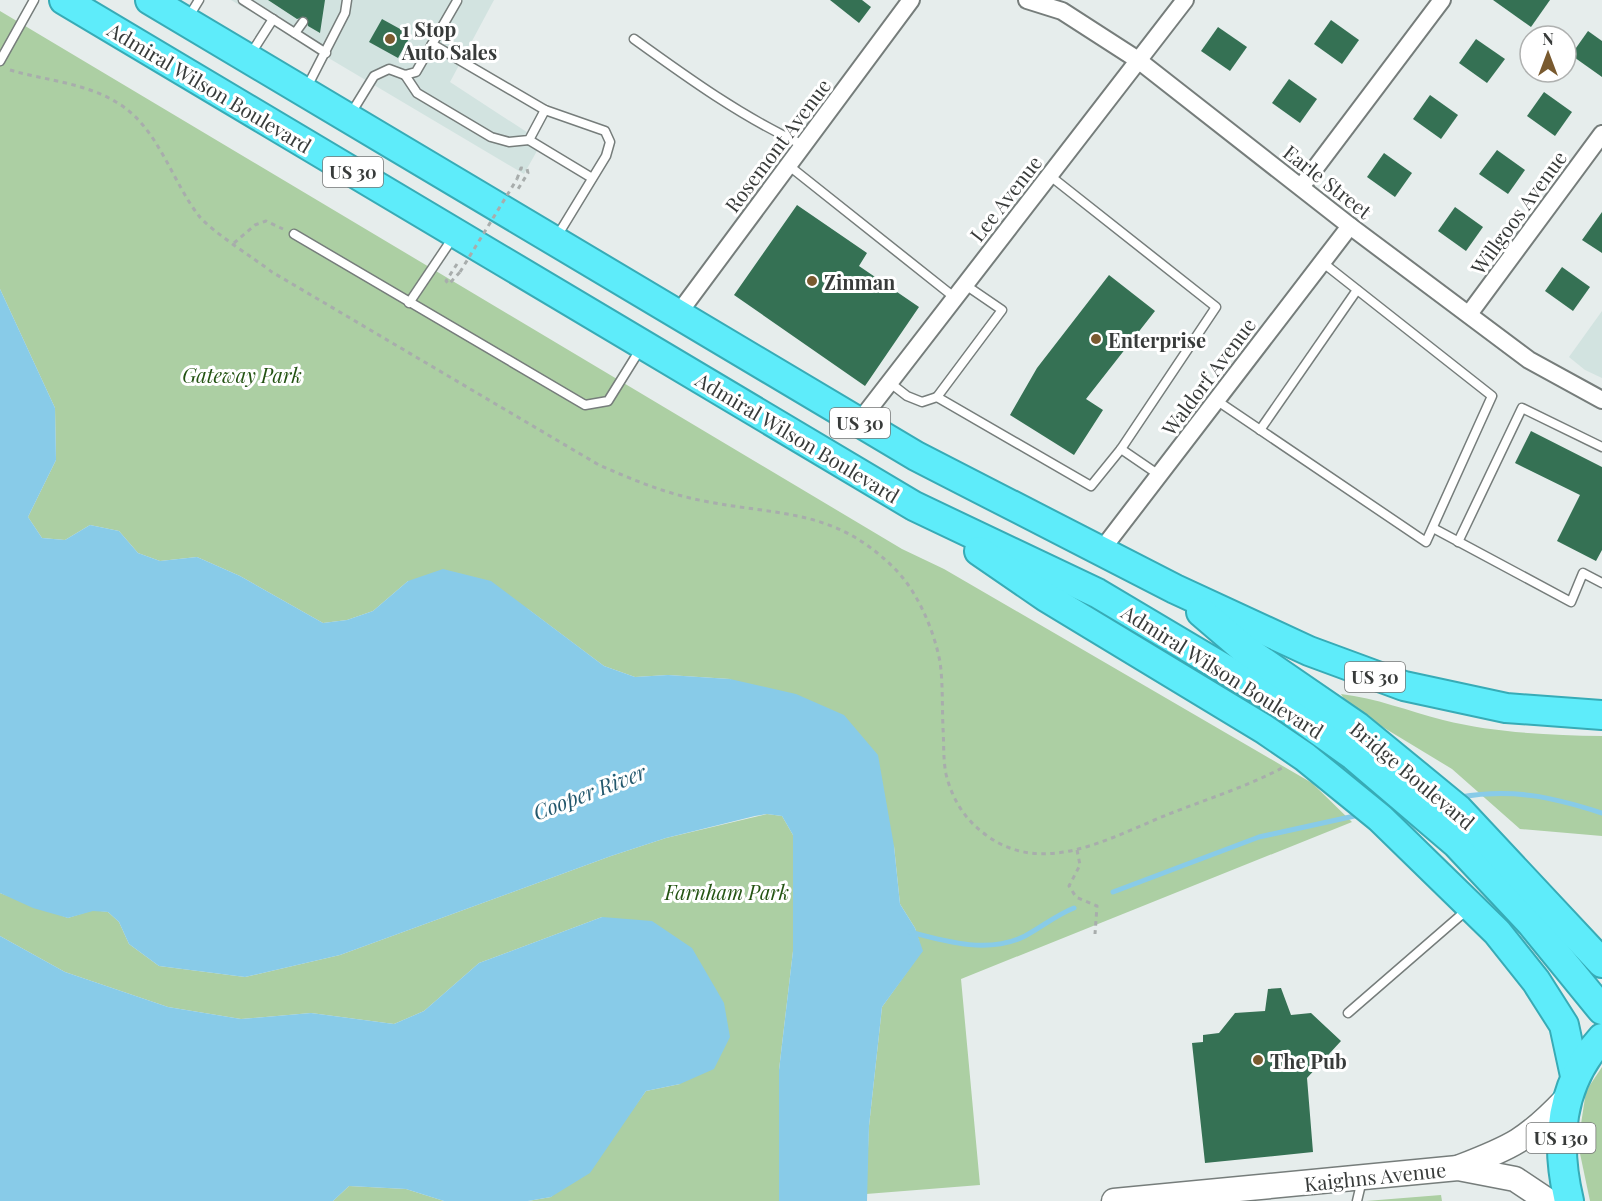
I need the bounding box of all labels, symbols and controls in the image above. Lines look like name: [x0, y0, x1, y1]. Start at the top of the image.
street label: Admiral Wilson Boulevard: [102, 15, 317, 159]
place label: 1 Stop Auto Sales: [401, 15, 497, 65]
north arrow: [1518, 24, 1578, 84]
text: N: [1542, 28, 1554, 49]
marker: 1 Stop Auto Sales: [383, 32, 397, 46]
street label: Rosemont Avenue: [718, 73, 836, 217]
street label: Earle Street: [1278, 138, 1378, 225]
street label: Willgoos Avenue: [1463, 145, 1572, 280]
street label: Lee Avenue: [963, 149, 1047, 247]
road number: US 30: [323, 157, 383, 187]
place label: Zinman: [824, 268, 896, 295]
marker: Zinman: [805, 274, 819, 288]
street label: Waldorf Avenue: [1154, 312, 1261, 441]
place label: Enterprise: [1108, 326, 1206, 353]
marker: Enterprise: [1089, 332, 1103, 346]
park label: Gateway Park: [182, 361, 302, 388]
street label: Admiral Wilson Boulevard: [690, 365, 905, 509]
road number: US 30: [830, 408, 890, 438]
street label: Admiral Wilson Boulevard: [1116, 597, 1329, 744]
road number: US 30: [1345, 662, 1405, 692]
street label: Bridge Boulevard: [1345, 715, 1481, 835]
water label: Cooper River: [529, 756, 650, 825]
park label: Farnham Park: [664, 878, 789, 905]
place label: The Pub: [1270, 1047, 1347, 1074]
marker: The Pub: [1251, 1053, 1265, 1067]
road number: US 130: [1526, 1123, 1596, 1153]
street label: Kaighns Avenue: [1303, 1155, 1447, 1197]

